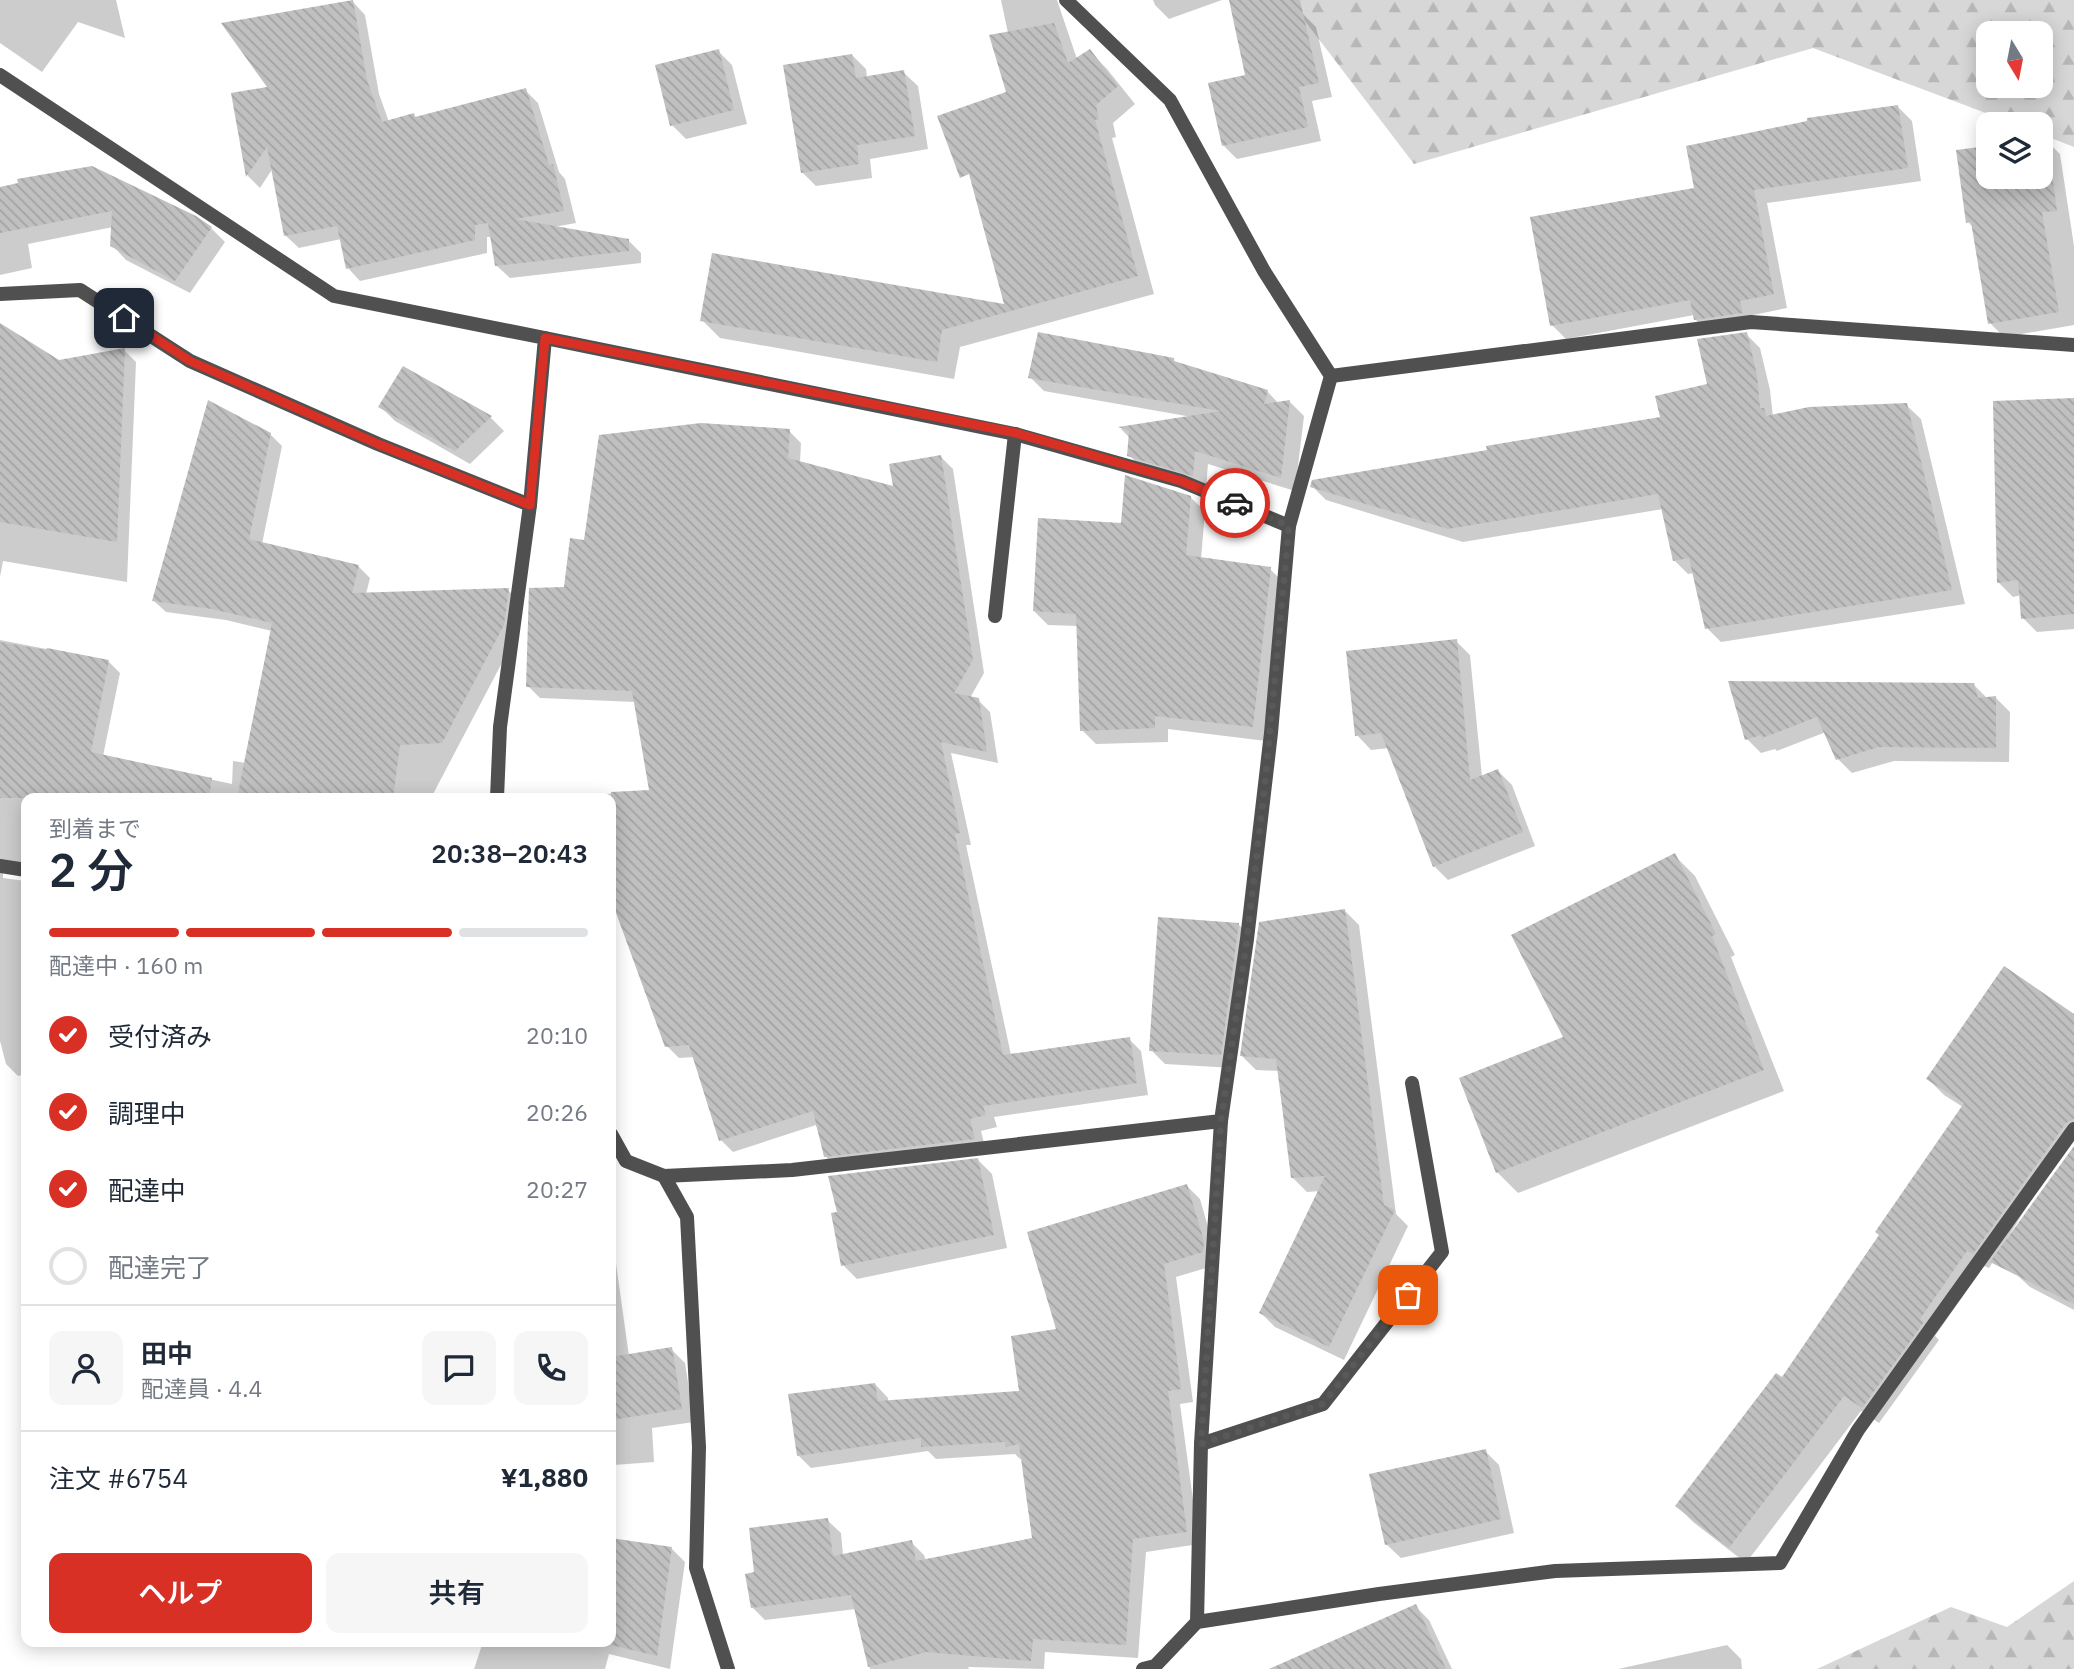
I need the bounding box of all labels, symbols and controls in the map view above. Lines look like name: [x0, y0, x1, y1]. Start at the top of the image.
north arrow: [1976, 21, 2053, 98]
map controls: [1976, 21, 2053, 189]
button: layers: [1976, 112, 2053, 189]
pin: [94, 288, 154, 348]
icon: home: [105, 299, 143, 337]
courier: [1200, 468, 1270, 538]
icon: car: [1216, 484, 1254, 522]
text: 到着まで: [49, 813, 141, 843]
text: 20:38–20:43: [431, 836, 588, 870]
text: 2 分: [49, 840, 133, 900]
text: 配達中 · 160 m: [49, 950, 203, 980]
icon: check: [49, 1016, 87, 1054]
text: 受付済み: [108, 1019, 212, 1053]
text: 20:10: [526, 1020, 588, 1050]
icon: check: [49, 1093, 87, 1131]
text: 調理中: [108, 1096, 186, 1130]
text: 20:26: [526, 1097, 588, 1127]
icon: check: [49, 1170, 87, 1208]
text: 配達中: [108, 1173, 186, 1207]
text: 20:27: [526, 1174, 588, 1204]
text: 配達完了: [108, 1250, 212, 1284]
pin: [1378, 1265, 1438, 1325]
icon: bag: [1389, 1276, 1427, 1314]
button: person: [49, 1331, 123, 1405]
button: chat: [422, 1331, 496, 1405]
button: phone: [514, 1331, 588, 1405]
text: 田中: [141, 1336, 193, 1370]
text: 配達員 · 4.4: [141, 1373, 262, 1403]
text: ¥1,880: [501, 1460, 588, 1494]
text: 注文 #6754: [49, 1461, 188, 1495]
button: ヘルプ: [49, 1553, 312, 1633]
button: 共有: [326, 1553, 588, 1633]

